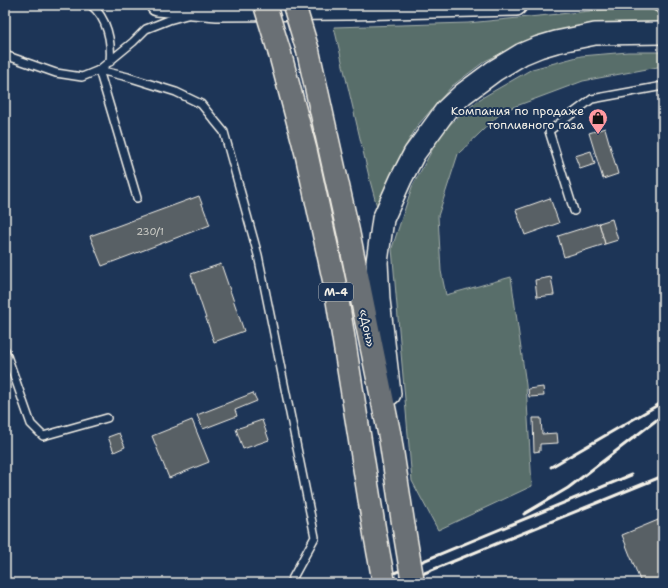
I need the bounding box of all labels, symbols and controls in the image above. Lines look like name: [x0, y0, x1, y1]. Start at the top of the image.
place label: Компания по продаже топливного газа: [451, 103, 585, 133]
shop icon: Компания по продаже топливного газа: [587, 107, 609, 135]
house number: 230/1: [136, 225, 164, 238]
road number: М-4: [319, 283, 353, 301]
street label: «Дон»: [355, 308, 379, 349]

